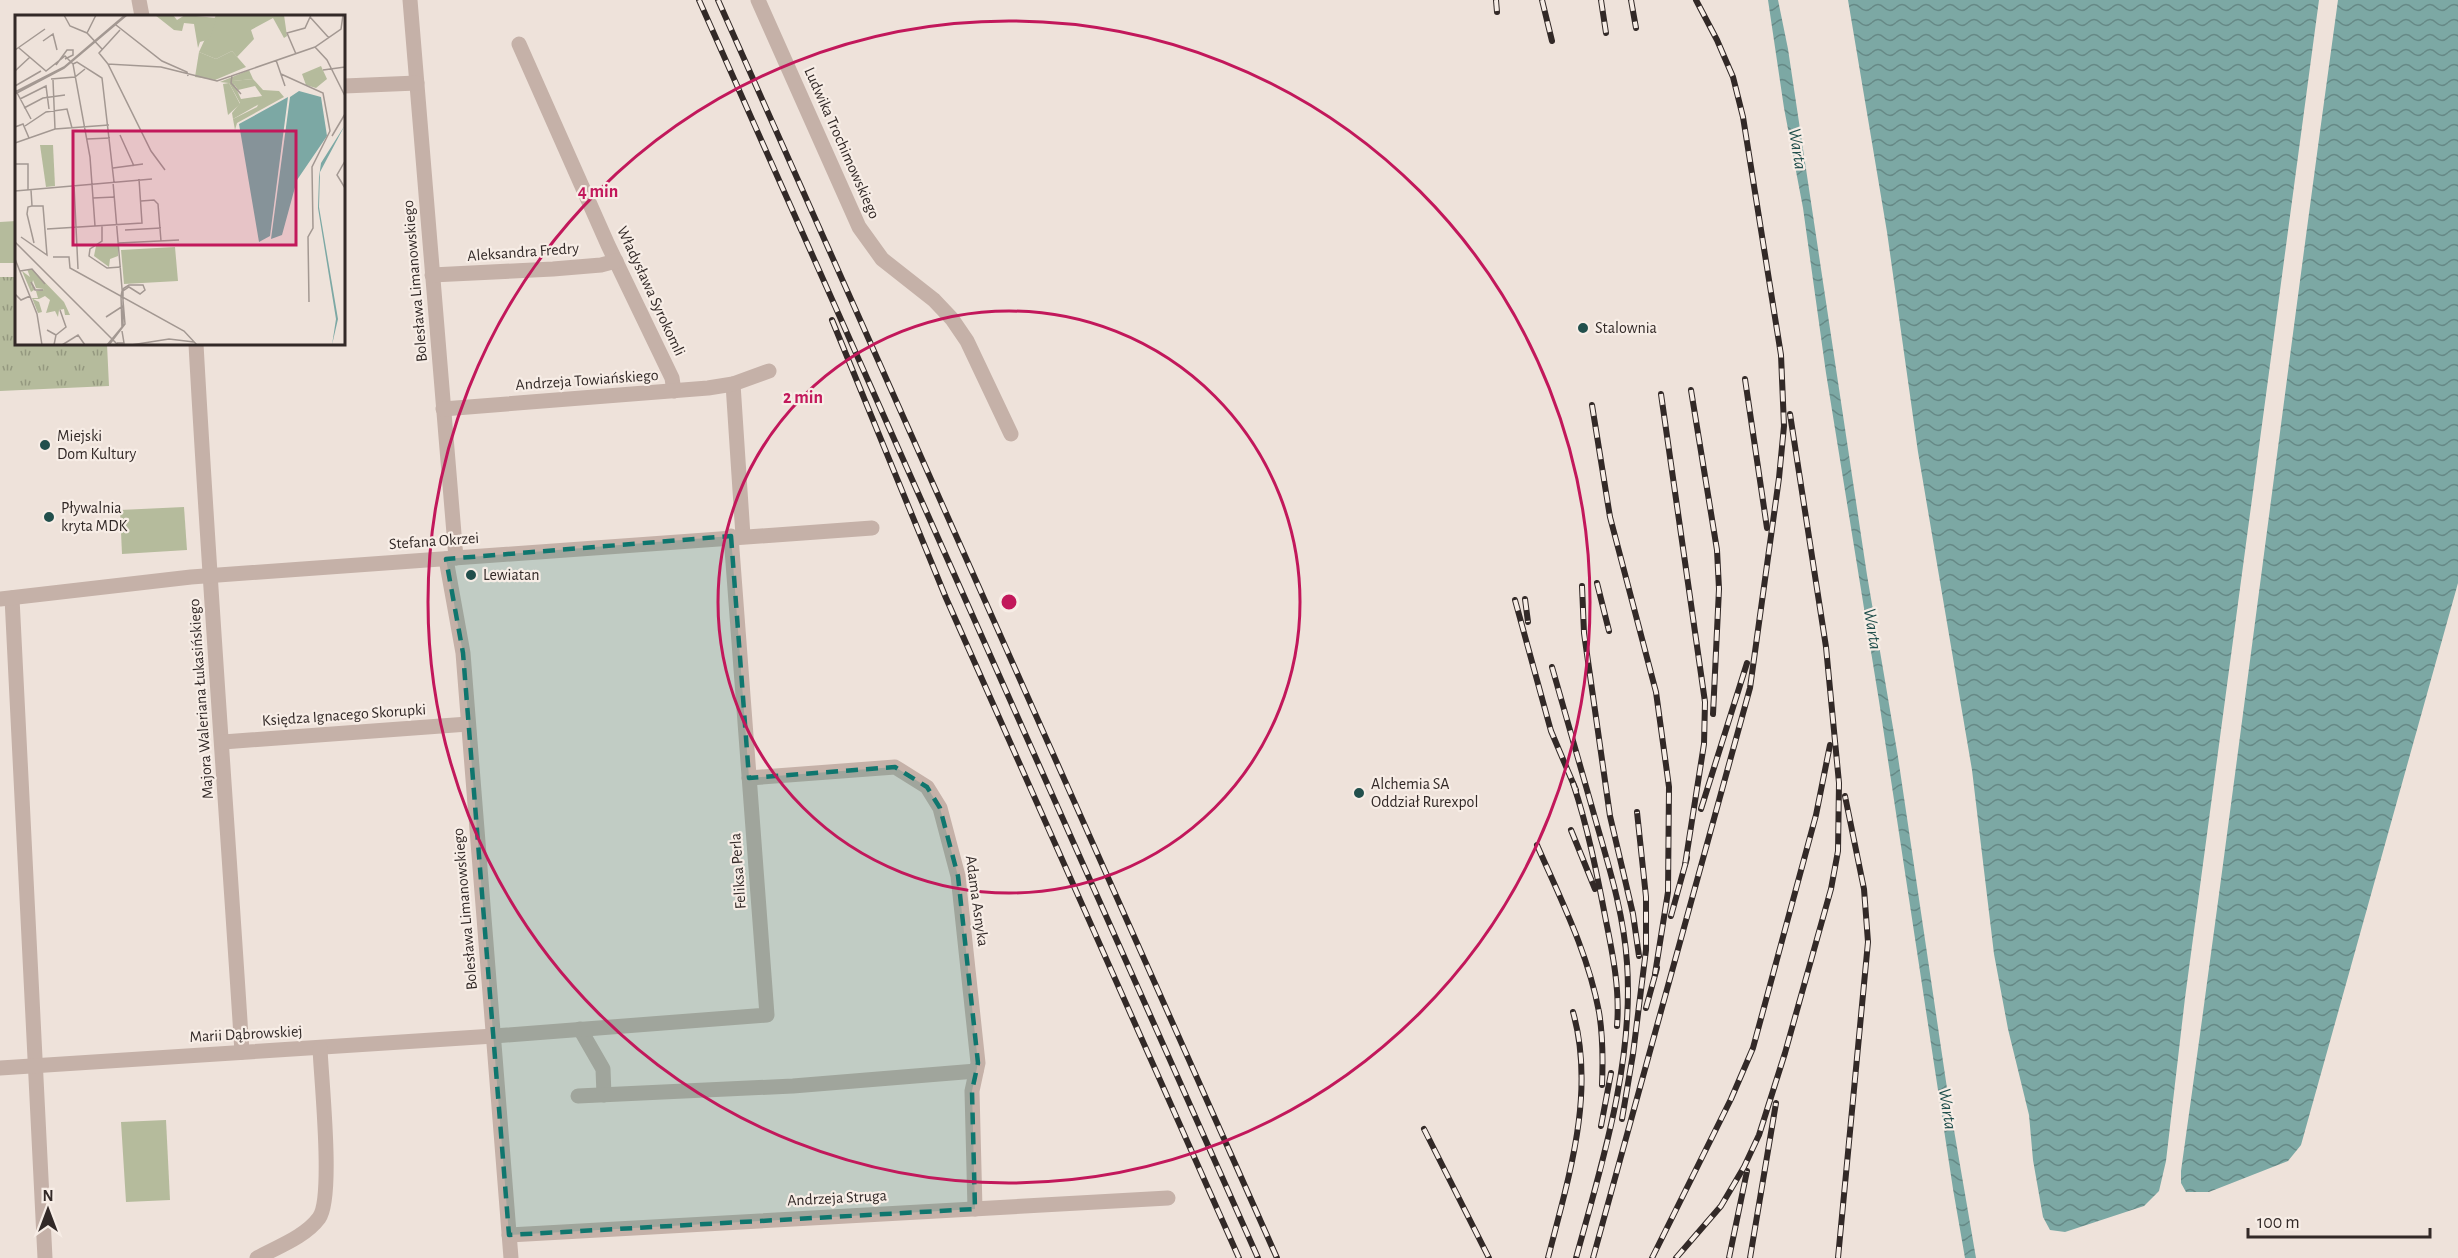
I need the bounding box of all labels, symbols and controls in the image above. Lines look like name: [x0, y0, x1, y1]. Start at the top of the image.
inset map: [15, 15, 345, 345]
street label: Ludwika Trochimowskiego: [801, 65, 883, 221]
water label: Warta: [1785, 127, 1809, 171]
text: 4 min: [578, 183, 618, 201]
street label: Bolesława Limanowskiego: [400, 199, 430, 363]
street label: Władysława Syrokomli: [613, 224, 688, 359]
street label: Aleksandra Fredry: [467, 240, 580, 265]
place label: Stalownia: [1595, 320, 1657, 336]
marker: Stalownia: [1576, 321, 1590, 335]
street label: Andrzeja Towiańskiego: [515, 367, 659, 394]
text: 2 min: [783, 389, 823, 407]
place label: Miejski Dom Kultury: [57, 428, 137, 463]
marker: Miejski Dom Kultury: [38, 438, 52, 452]
place label: Pływalnia kryta MDK: [61, 500, 128, 535]
marker: Pływalnia kryta MDK: [42, 510, 56, 524]
street label: Stefana Okrzei: [388, 530, 480, 552]
place label: Lewiatan: [483, 567, 539, 583]
marker: Lewiatan: [464, 568, 478, 582]
centre of rings: [999, 592, 1019, 612]
street label: Majora Waleriana Łukasińskiego: [186, 598, 217, 800]
water label: Warta: [1860, 607, 1884, 651]
street label: Księdza Ignacego Skorupki: [261, 701, 427, 729]
place label: Alchemia SA Oddział Rurexpol: [1371, 776, 1478, 810]
marker: Alchemia SA Oddział Rurexpol: [1352, 786, 1366, 800]
street label: Bolesława Limanowskiego: [450, 827, 480, 991]
street label: Feliksa Perla: [727, 832, 749, 910]
street label: Adama Asnyka: [962, 855, 991, 948]
street label: Marii Dąbrowskiej: [189, 1023, 303, 1046]
water label: Warta: [1935, 1087, 1959, 1131]
north arrow: [18, 1180, 78, 1240]
street label: Andrzeja Struga: [787, 1187, 887, 1210]
text: N: [42, 1188, 54, 1204]
scale bar: [2248, 1201, 2430, 1239]
text: 100 m: [2257, 1214, 2300, 1232]

